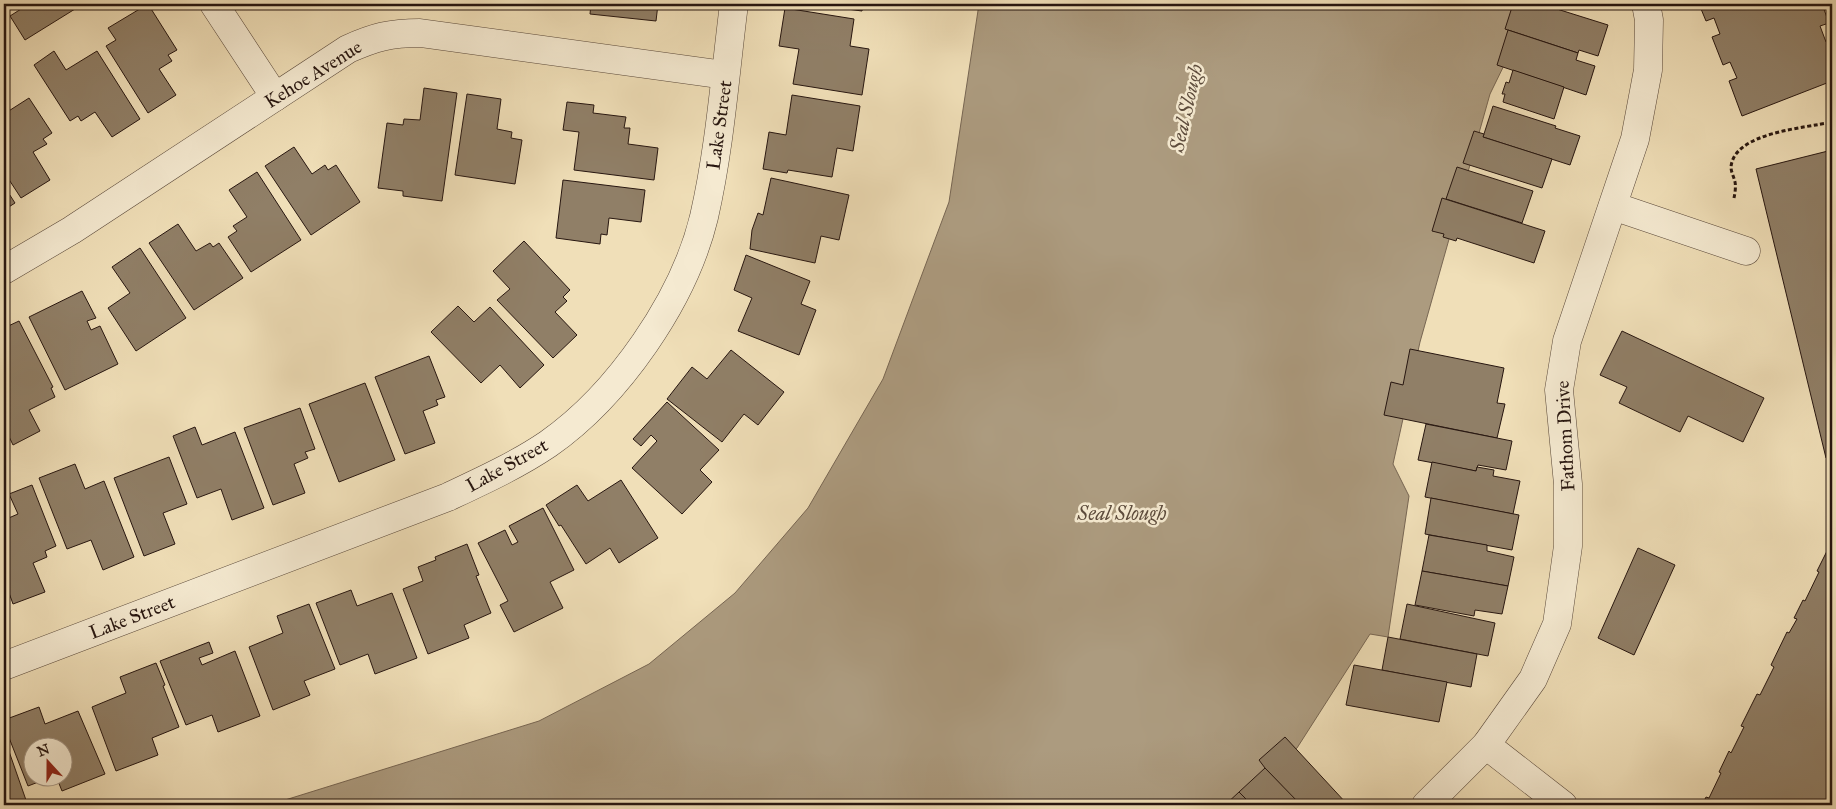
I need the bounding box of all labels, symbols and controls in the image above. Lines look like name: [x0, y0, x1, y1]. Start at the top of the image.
street label: Kehoe Avenue: [260, 35, 366, 113]
water label: Seal Slough: [1164, 62, 1208, 155]
street label: Lake Street: [701, 79, 737, 171]
street label: Fathom Drive: [1551, 380, 1579, 492]
street label: Lake Street: [462, 433, 552, 497]
water label: Seal Slough: [1076, 501, 1167, 525]
street label: Lake Street: [86, 590, 178, 644]
north arrow: [22, 736, 72, 786]
text: N: [35, 740, 52, 760]

